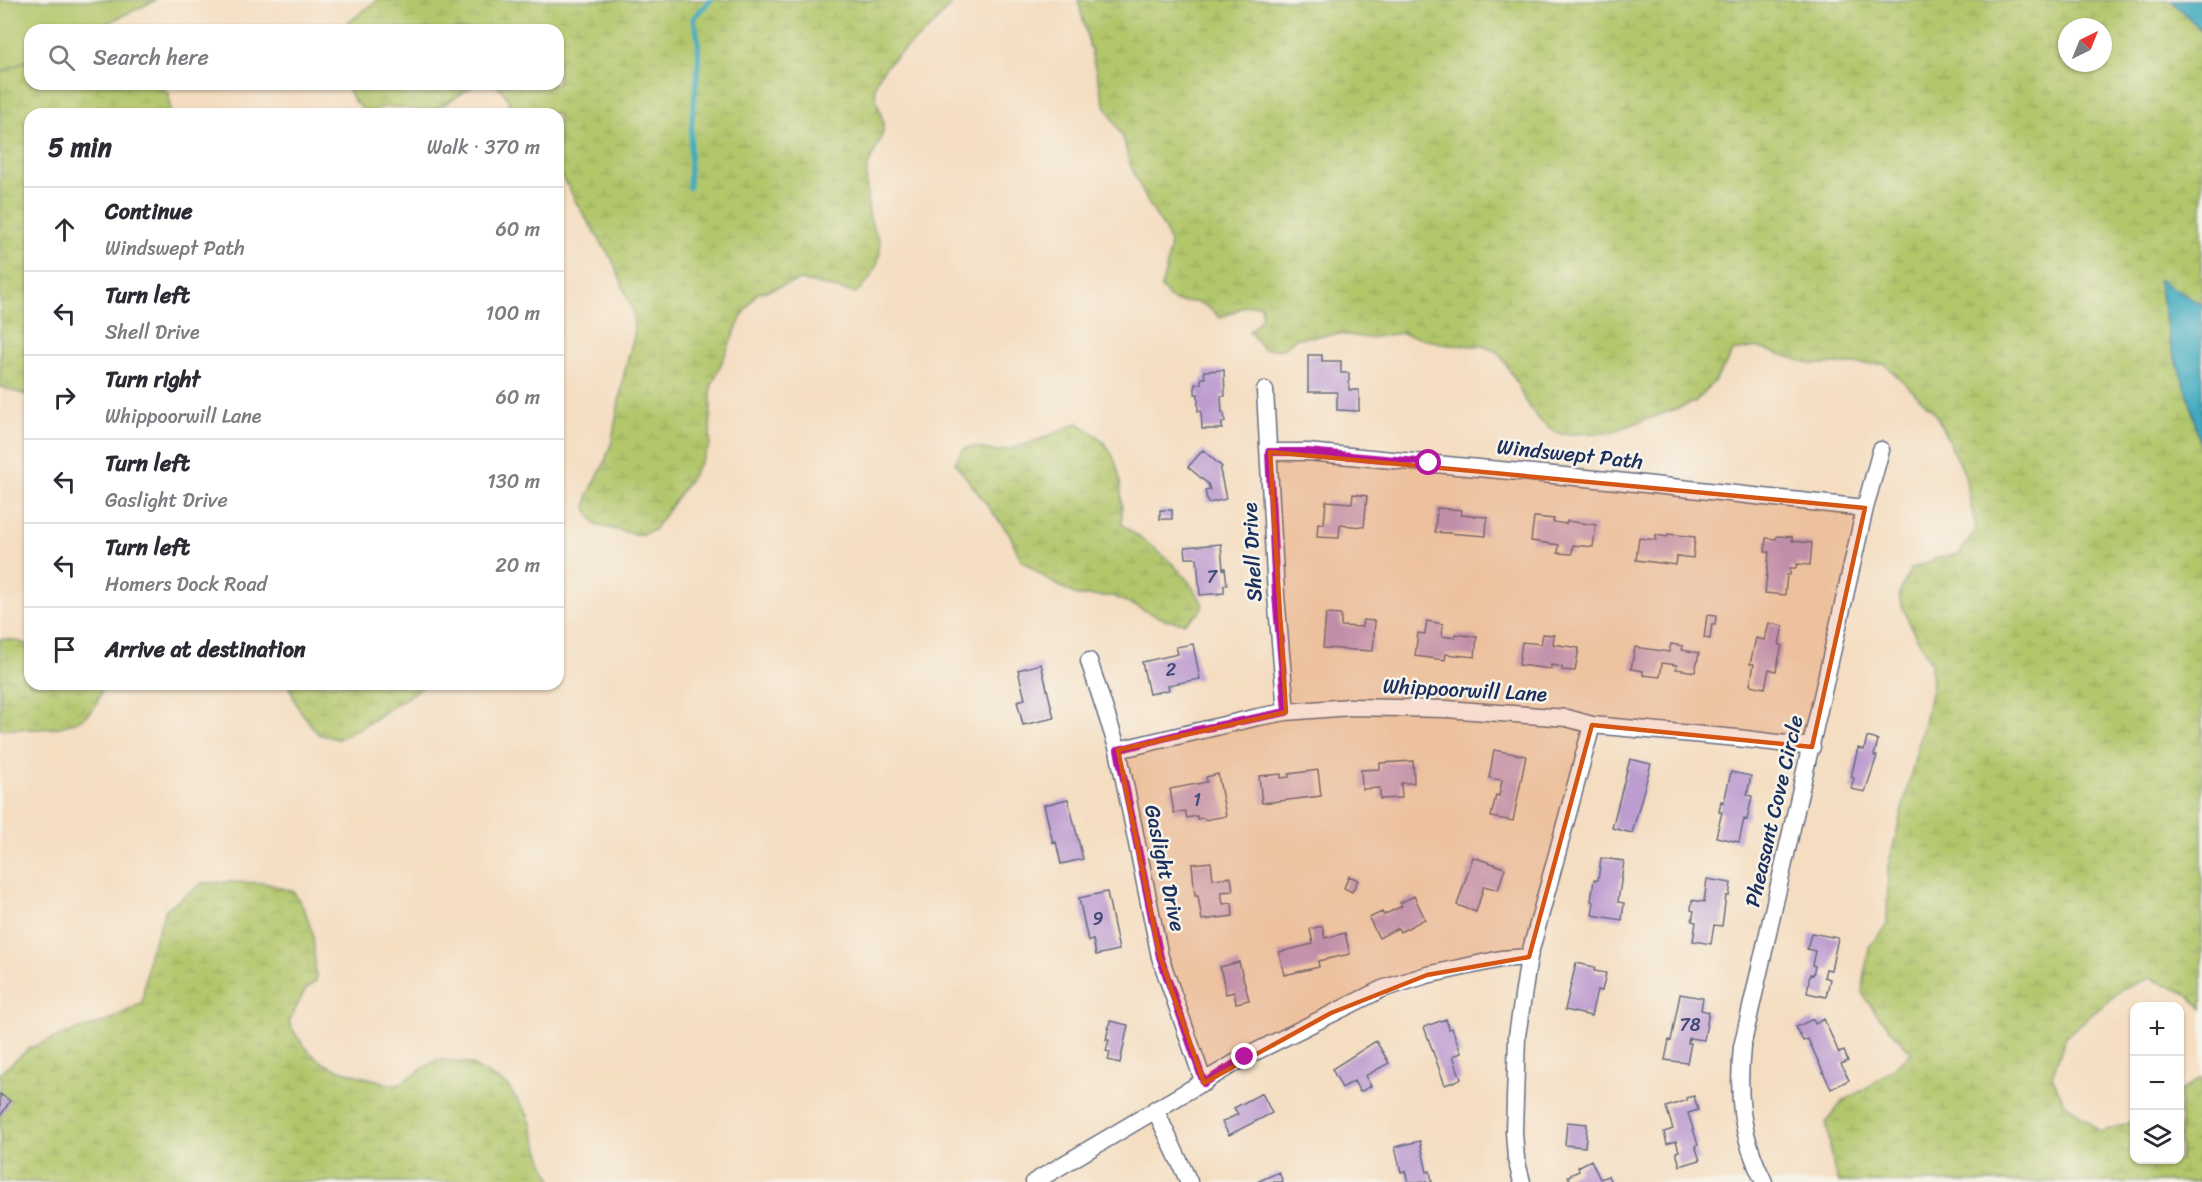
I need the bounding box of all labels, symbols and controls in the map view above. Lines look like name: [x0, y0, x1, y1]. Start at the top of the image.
north arrow: [2058, 18, 2112, 72]
search box: [24, 24, 564, 90]
text: Search here: [93, 38, 209, 77]
icon: search: [45, 41, 78, 74]
text: 5 min: [48, 124, 112, 170]
text: Walk · 370 m: [427, 130, 540, 165]
text: Continue: [105, 192, 193, 231]
text: 60 m: [495, 212, 540, 247]
icon: ahead: [48, 213, 81, 246]
text: Windswept Path: [105, 231, 245, 266]
text: Turn left: [105, 276, 190, 315]
text: 100 m: [486, 296, 540, 331]
icon: left: [48, 297, 81, 330]
text: Shell Drive: [105, 315, 200, 350]
text: Turn right: [105, 360, 200, 399]
text: 60 m: [495, 380, 540, 415]
icon: right: [48, 381, 81, 414]
text: Whippoorwill Lane: [105, 399, 261, 434]
street label: Windswept Path: [1495, 427, 1645, 481]
text: Turn left: [105, 444, 190, 483]
route start: [1415, 449, 1441, 475]
text: 130 m: [487, 464, 540, 499]
icon: left: [48, 465, 81, 498]
text: Gaslight Drive: [105, 483, 228, 518]
street label: Shell Drive: [1230, 501, 1274, 603]
text: Turn left: [105, 528, 190, 567]
text: 20 m: [495, 548, 540, 583]
icon: left: [48, 549, 81, 582]
house number: 7: [1207, 561, 1219, 593]
text: Homers Dock Road: [105, 567, 267, 602]
text: Arrive at destination: [105, 630, 306, 669]
icon: arrive: [48, 633, 81, 666]
house number: 2: [1166, 654, 1176, 686]
street label: Whippoorwill Lane: [1382, 667, 1548, 713]
street label: Pheasant Cove Circle: [1733, 711, 1815, 911]
house number: 1: [1193, 784, 1201, 816]
street label: Gaslight Drive: [1133, 801, 1197, 935]
house number: 9: [1092, 903, 1104, 935]
map controls: [2130, 1002, 2184, 1164]
button: +: [2130, 1002, 2184, 1056]
house number: 78: [1679, 1009, 1701, 1041]
route end: [1231, 1043, 1257, 1069]
button: −: [2130, 1056, 2184, 1110]
button: layers: [2130, 1110, 2184, 1164]

